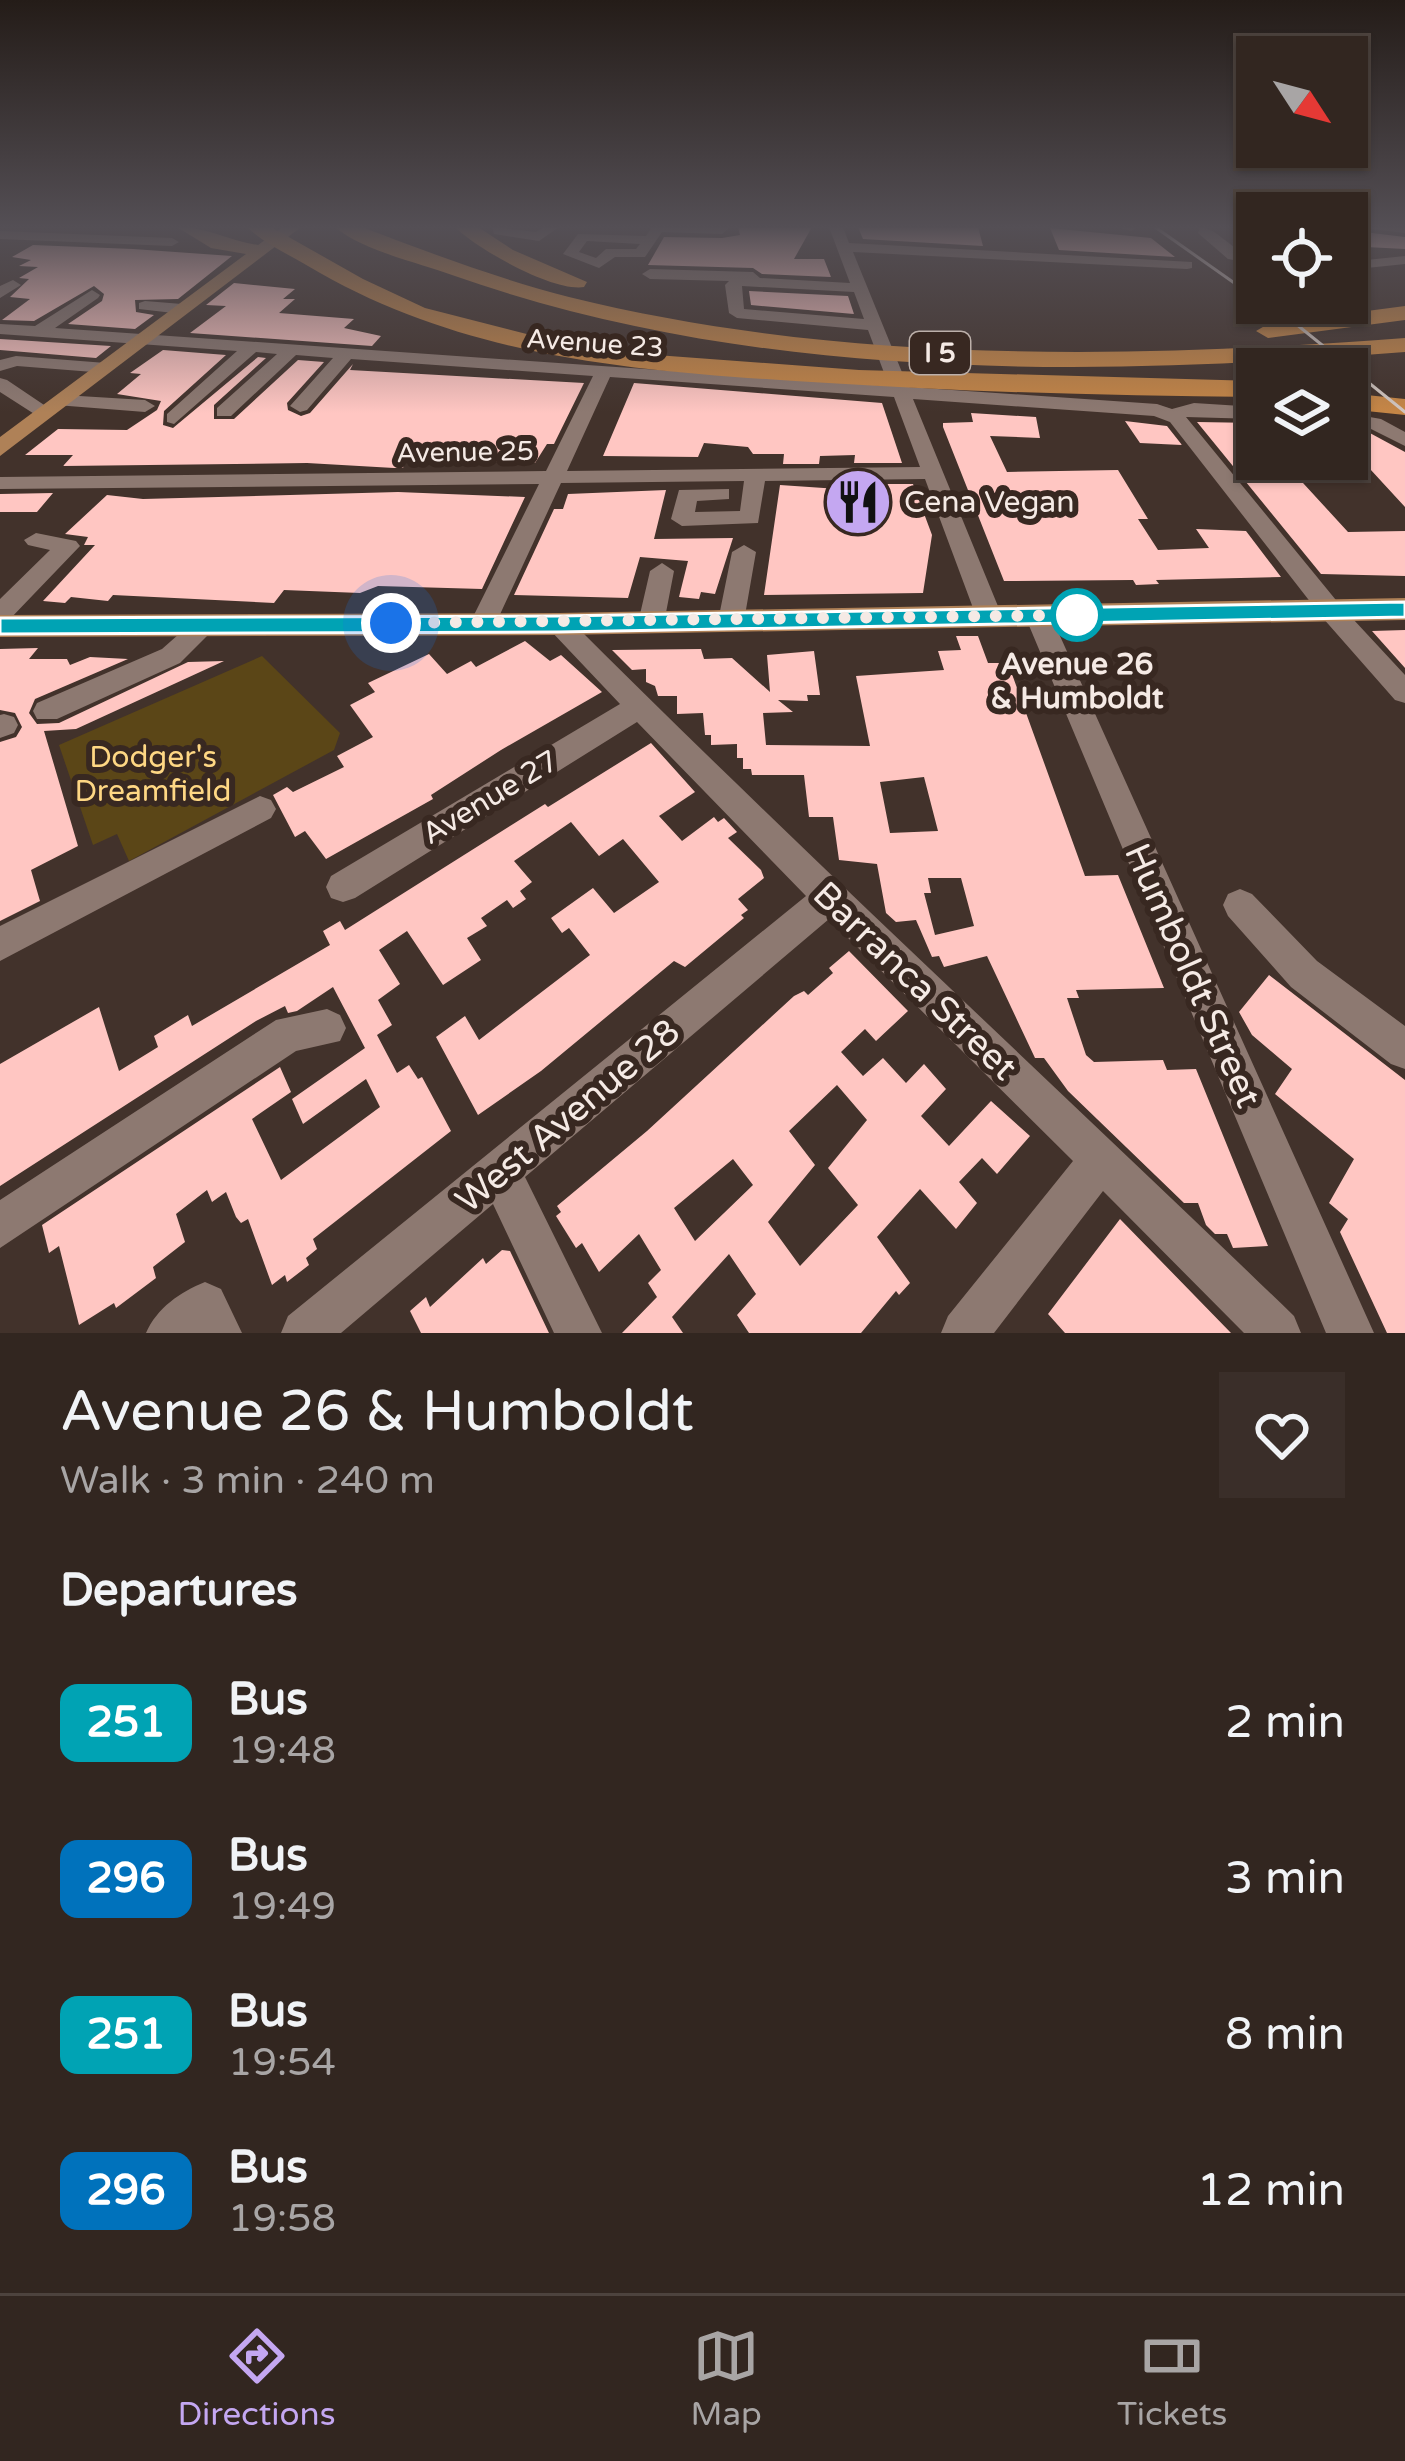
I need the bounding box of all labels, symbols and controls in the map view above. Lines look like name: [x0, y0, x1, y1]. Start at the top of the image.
north arrow: [1236, 36, 1368, 168]
map controls: [1236, 36, 1368, 480]
button: locate: [1236, 192, 1368, 324]
street label: Avenue 23: [525, 322, 665, 365]
road number: I 5: [910, 332, 970, 374]
button: layers: [1236, 348, 1368, 480]
street label: Avenue 25: [396, 435, 534, 470]
restaurant icon: Cena Vegan: [823, 467, 893, 537]
place label: Cena Vegan: [904, 484, 1075, 521]
marker: Avenue 26 & Humboldt: [1052, 590, 1102, 640]
your location: [361, 593, 421, 653]
place label: Avenue 26 & Humboldt: [991, 646, 1164, 717]
park label: Dodger's Dreamfield: [75, 739, 231, 810]
street label: Avenue 27: [415, 742, 565, 853]
street label: Humboldt Street: [1115, 837, 1270, 1114]
street label: Barranca Street: [804, 873, 1026, 1089]
street label: West Avenue 28: [447, 1010, 689, 1222]
button: heart: [1219, 1372, 1345, 1498]
text: Avenue 26 & Humboldt: [60, 1378, 694, 1446]
text: Walk · 3 min · 240 m: [60, 1457, 435, 1504]
text: Departures: [60, 1564, 298, 1618]
text: Bus: [228, 1673, 308, 1727]
text: 2 min: [1225, 1696, 1345, 1750]
text: 251: [86, 1697, 166, 1748]
text: 19:48: [228, 1727, 336, 1774]
text: Bus: [228, 1829, 308, 1883]
text: 3 min: [1225, 1852, 1345, 1906]
text: 296: [86, 1853, 166, 1904]
text: 19:49: [228, 1883, 336, 1930]
text: Bus: [228, 1985, 308, 2039]
text: 8 min: [1225, 2008, 1345, 2062]
text: 251: [86, 2009, 166, 2060]
text: 19:54: [228, 2039, 336, 2086]
text: Bus: [228, 2141, 308, 2195]
text: 12 min: [1197, 2164, 1345, 2218]
text: 296: [86, 2165, 166, 2216]
text: 19:58: [228, 2195, 336, 2242]
tab: Directions: [178, 2323, 335, 2434]
tab: Map: [691, 2323, 762, 2434]
tab: Tickets: [1117, 2323, 1227, 2434]

